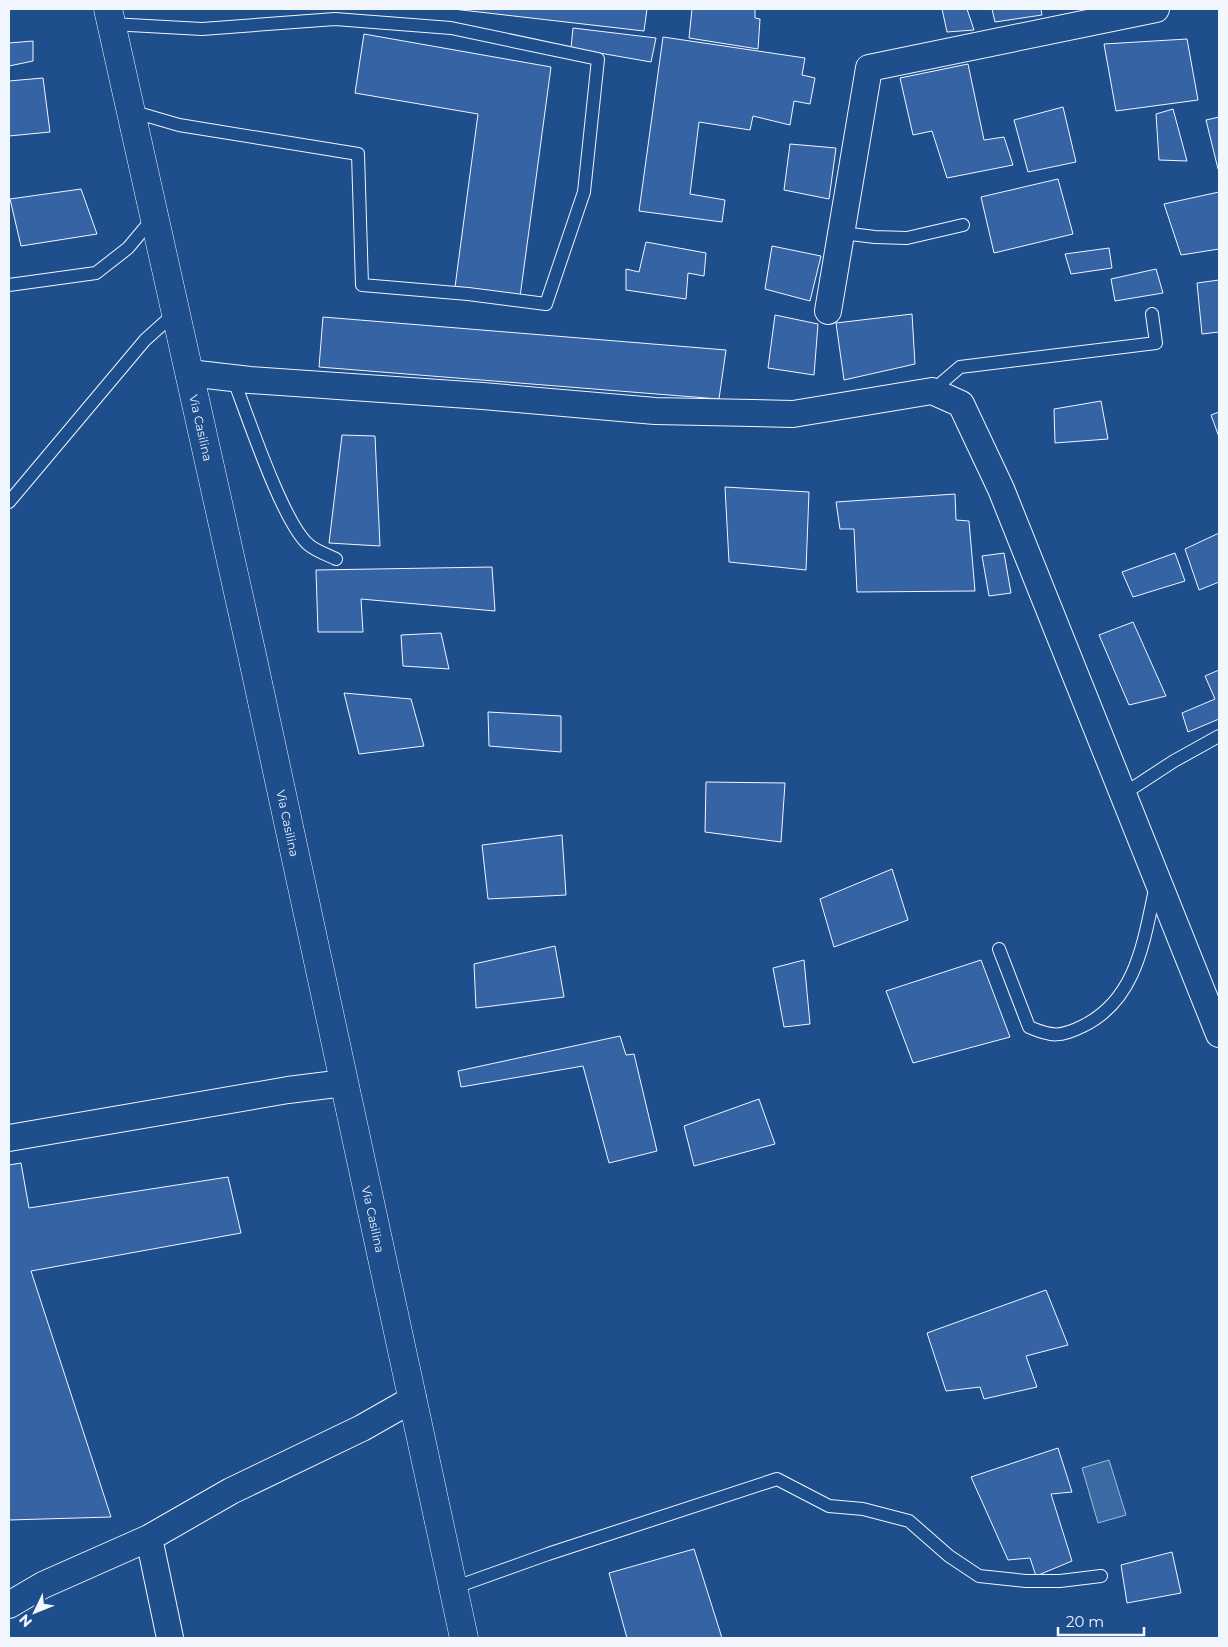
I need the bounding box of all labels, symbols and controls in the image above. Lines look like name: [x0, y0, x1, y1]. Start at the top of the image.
street label: Via Casilina: [187, 393, 216, 463]
street label: Via Casilina: [274, 788, 303, 858]
street label: Via Casilina: [359, 1184, 388, 1254]
north arrow: [10, 1587, 60, 1637]
scale bar: [1058, 1604, 1144, 1636]
text: N: [15, 1611, 36, 1631]
text: 20 m: [1066, 1612, 1104, 1631]

